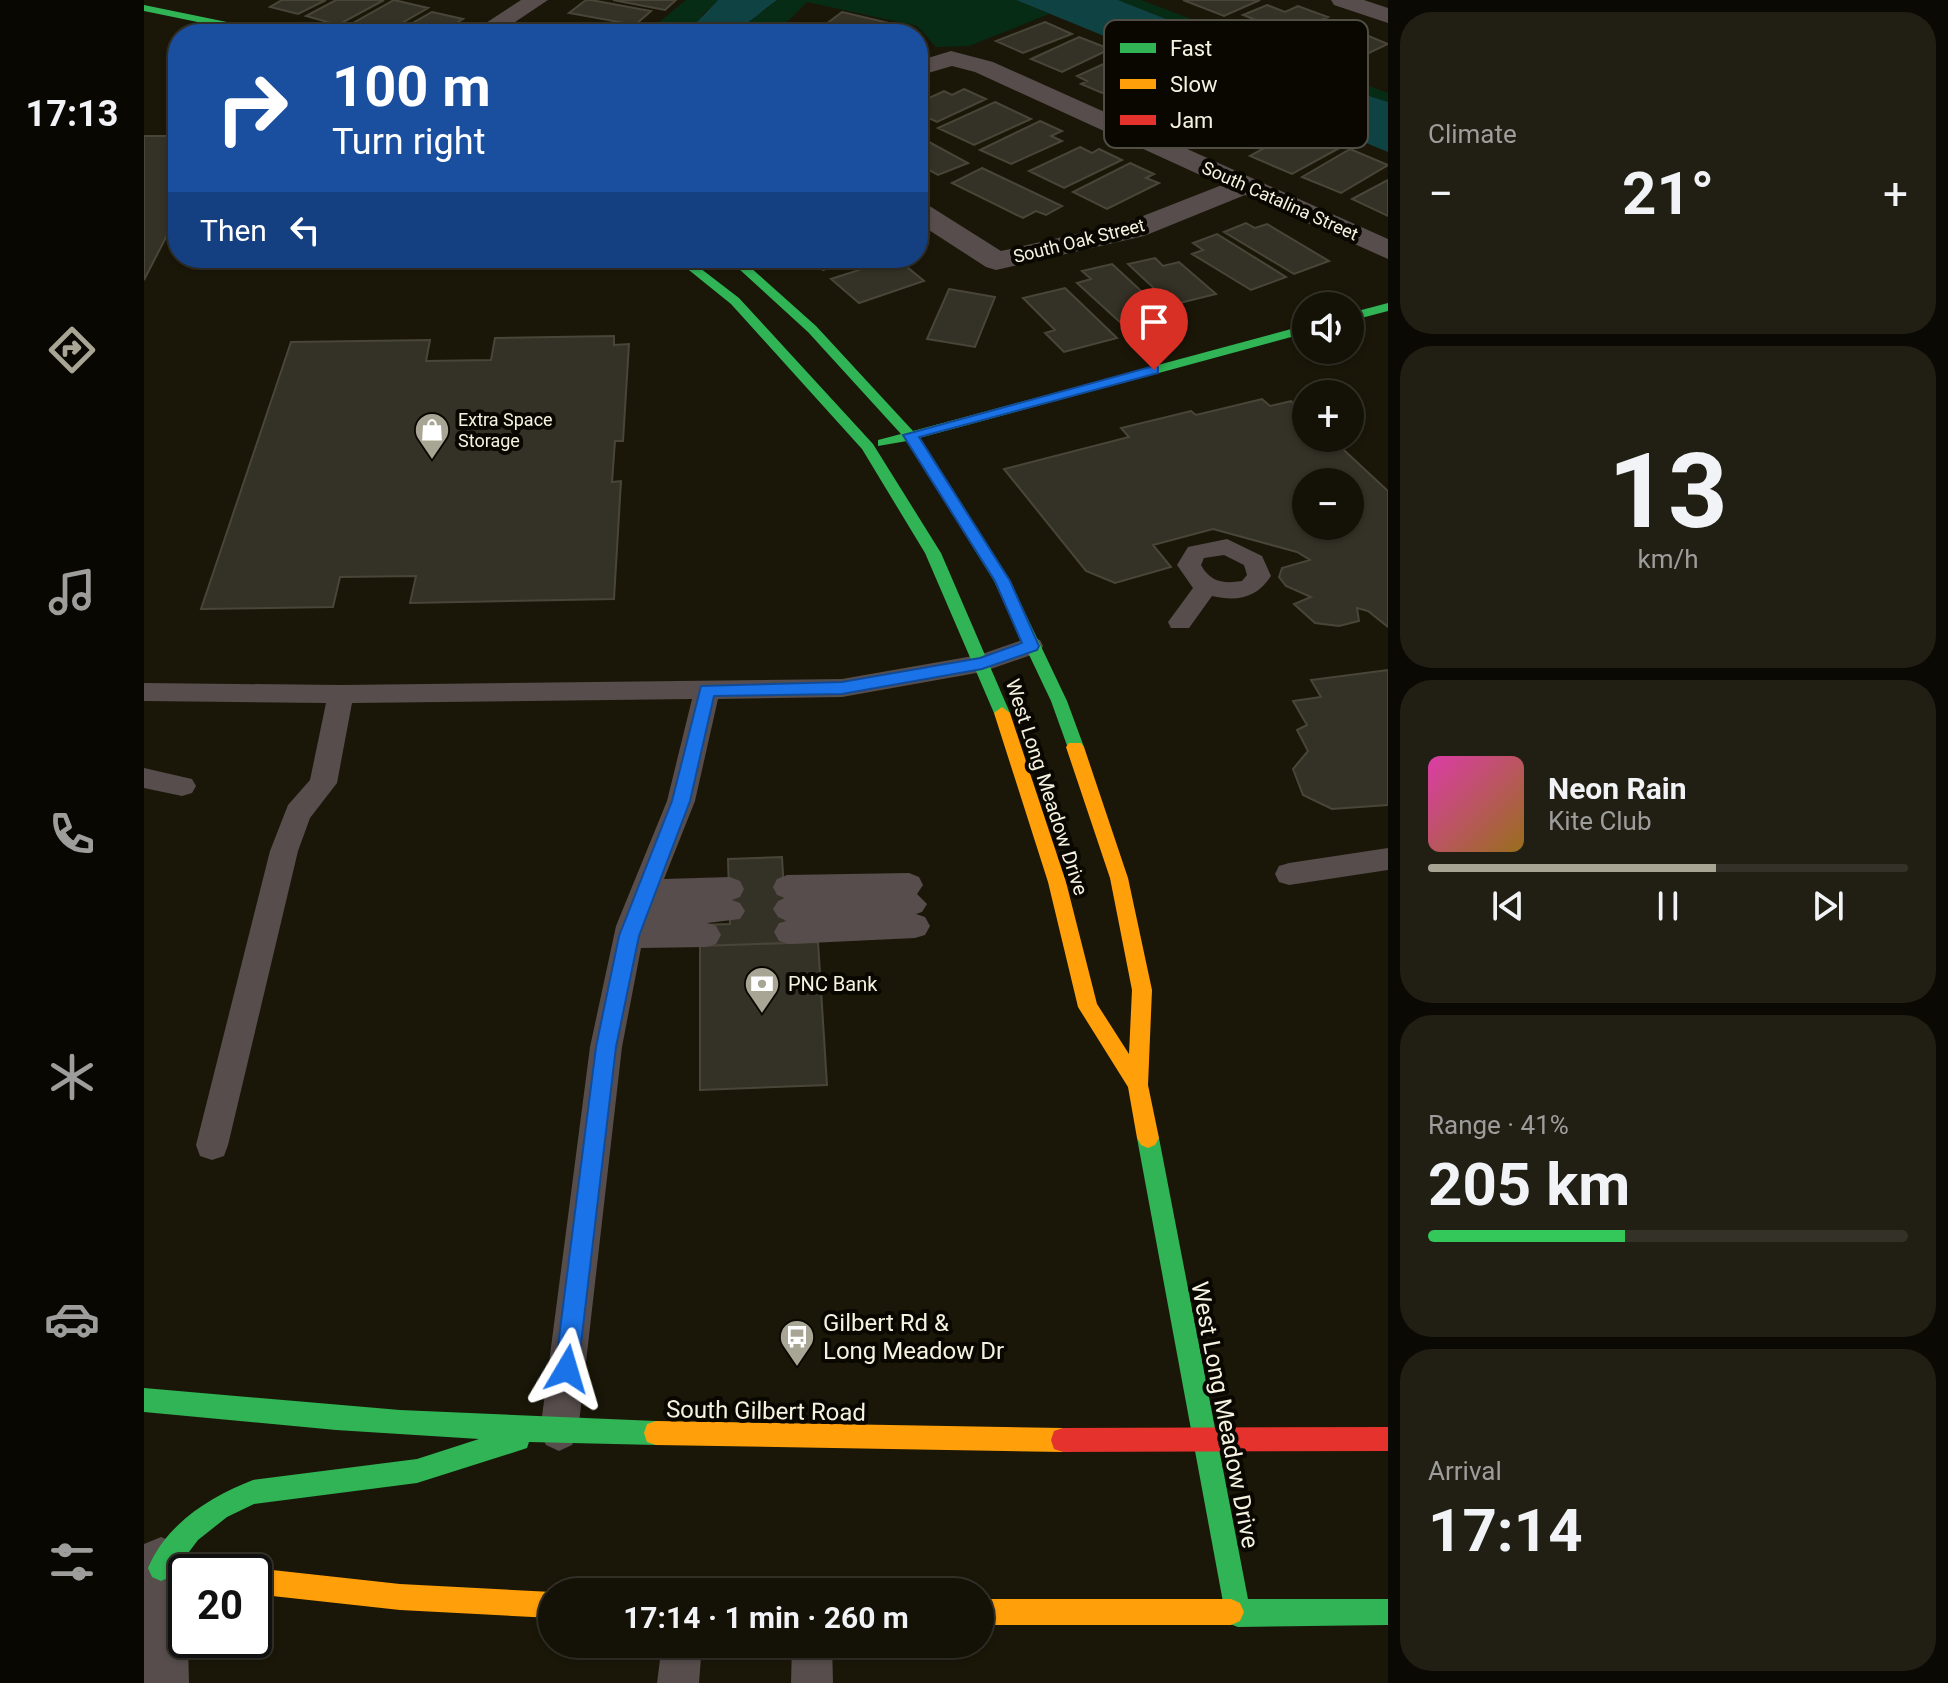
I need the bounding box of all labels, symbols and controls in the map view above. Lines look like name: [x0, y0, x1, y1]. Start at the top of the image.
legend: [1104, 20, 1368, 148]
text: Fast: [1170, 36, 1212, 61]
text: 100 m: [332, 54, 491, 120]
icon: right: [200, 56, 304, 160]
text: Slow: [1170, 72, 1218, 97]
text: 17:13: [26, 93, 118, 135]
text: Jam: [1170, 108, 1213, 133]
text: Climate: [1428, 119, 1517, 149]
text: Turn right: [332, 121, 485, 163]
street label: South Catalina Street: [1199, 157, 1362, 244]
text: 21°: [1622, 158, 1714, 229]
text: −: [1428, 168, 1453, 220]
text: +: [1883, 168, 1908, 220]
icon: left: [283, 208, 327, 252]
text: Then: [200, 213, 267, 248]
street label: South Oak Street: [1011, 214, 1147, 267]
pin: [1120, 288, 1188, 370]
map controls: [1292, 292, 1364, 540]
button: sound: [1292, 292, 1364, 364]
icon: arrive: [1132, 300, 1176, 344]
icon: directions: [44, 322, 100, 378]
button: +: [1292, 380, 1364, 452]
place label: Extra Space Storage: [458, 409, 553, 451]
shop icon: Extra Space Storage: [413, 411, 451, 461]
text: 13: [1608, 431, 1728, 552]
button: −: [1292, 468, 1364, 540]
text: km/h: [1637, 544, 1699, 574]
icon: music: [44, 564, 100, 620]
street label: West Long Meadow Drive: [1001, 676, 1093, 898]
text: Neon Rain: [1548, 771, 1687, 806]
icon: phone: [44, 806, 100, 862]
text: Kite Club: [1548, 806, 1652, 836]
icon: previous: [1486, 884, 1530, 928]
icon: pause: [1646, 884, 1690, 928]
icon: next: [1806, 884, 1850, 928]
bank icon: PNC Bank: [743, 965, 781, 1015]
place label: PNC Bank: [788, 972, 878, 996]
icon: climate: [44, 1049, 100, 1105]
text: Range · 41%: [1428, 1110, 1569, 1140]
text: 205 km: [1428, 1149, 1630, 1220]
street label: West Long Meadow Drive: [1185, 1279, 1265, 1551]
icon: car: [44, 1291, 100, 1347]
place label: Gilbert Rd & Long Meadow Dr: [823, 1309, 1004, 1365]
bus stop icon: Gilbert Rd & Long Meadow Dr: [778, 1318, 816, 1368]
position arrow: [525, 1327, 609, 1411]
street label: South Gilbert Road: [666, 1395, 866, 1427]
text: Arrival: [1428, 1456, 1502, 1486]
text: 17:14: [1428, 1495, 1583, 1566]
icon: filters: [44, 1534, 100, 1590]
speed limit sign: 20: [168, 1554, 272, 1658]
text: 17:14 · 1 min · 260 m: [623, 1600, 909, 1635]

